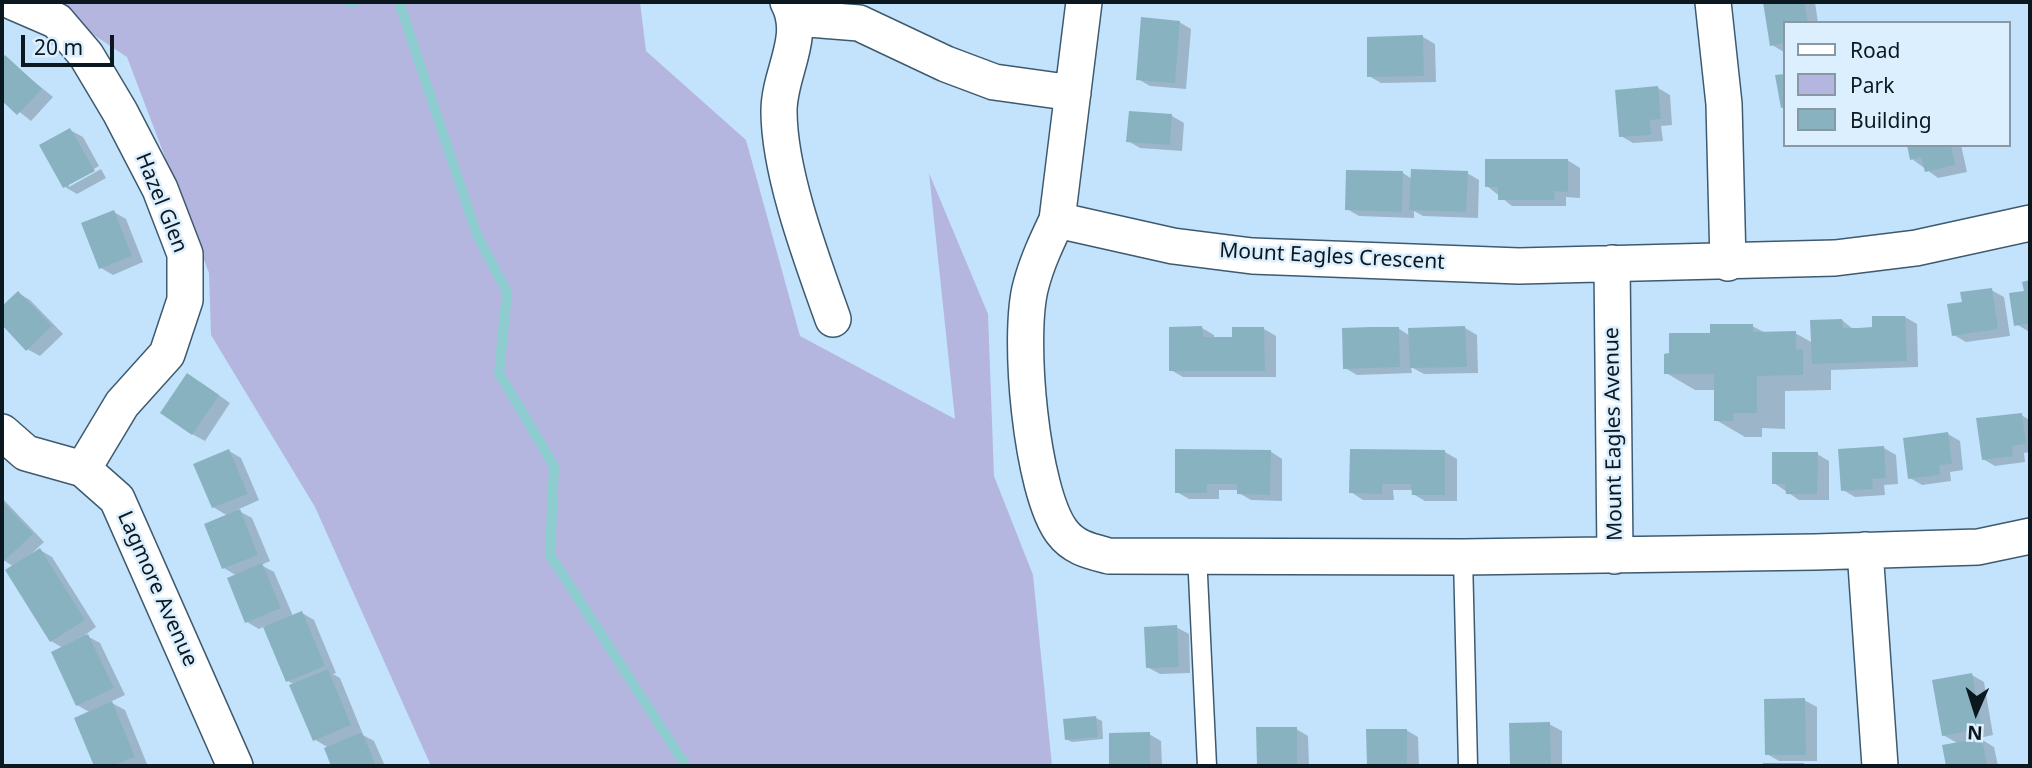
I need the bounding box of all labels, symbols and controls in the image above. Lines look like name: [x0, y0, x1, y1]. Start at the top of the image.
scale bar: [24, 21, 117, 65]
legend: [1784, 21, 2011, 147]
text: 20 m: [34, 33, 83, 61]
text: Road: [1850, 36, 1900, 64]
text: Park: [1850, 71, 1894, 99]
text: Building: [1850, 106, 1932, 134]
street label: Hazel Glen: [130, 149, 192, 257]
street label: Mount Eagles Crescent: [1219, 239, 1445, 275]
street label: Mount Eagles Avenue: [1600, 327, 1628, 541]
street label: Lagmore Avenue: [111, 507, 203, 671]
north arrow: [1941, 677, 2011, 747]
text: N: [1967, 720, 1983, 746]

